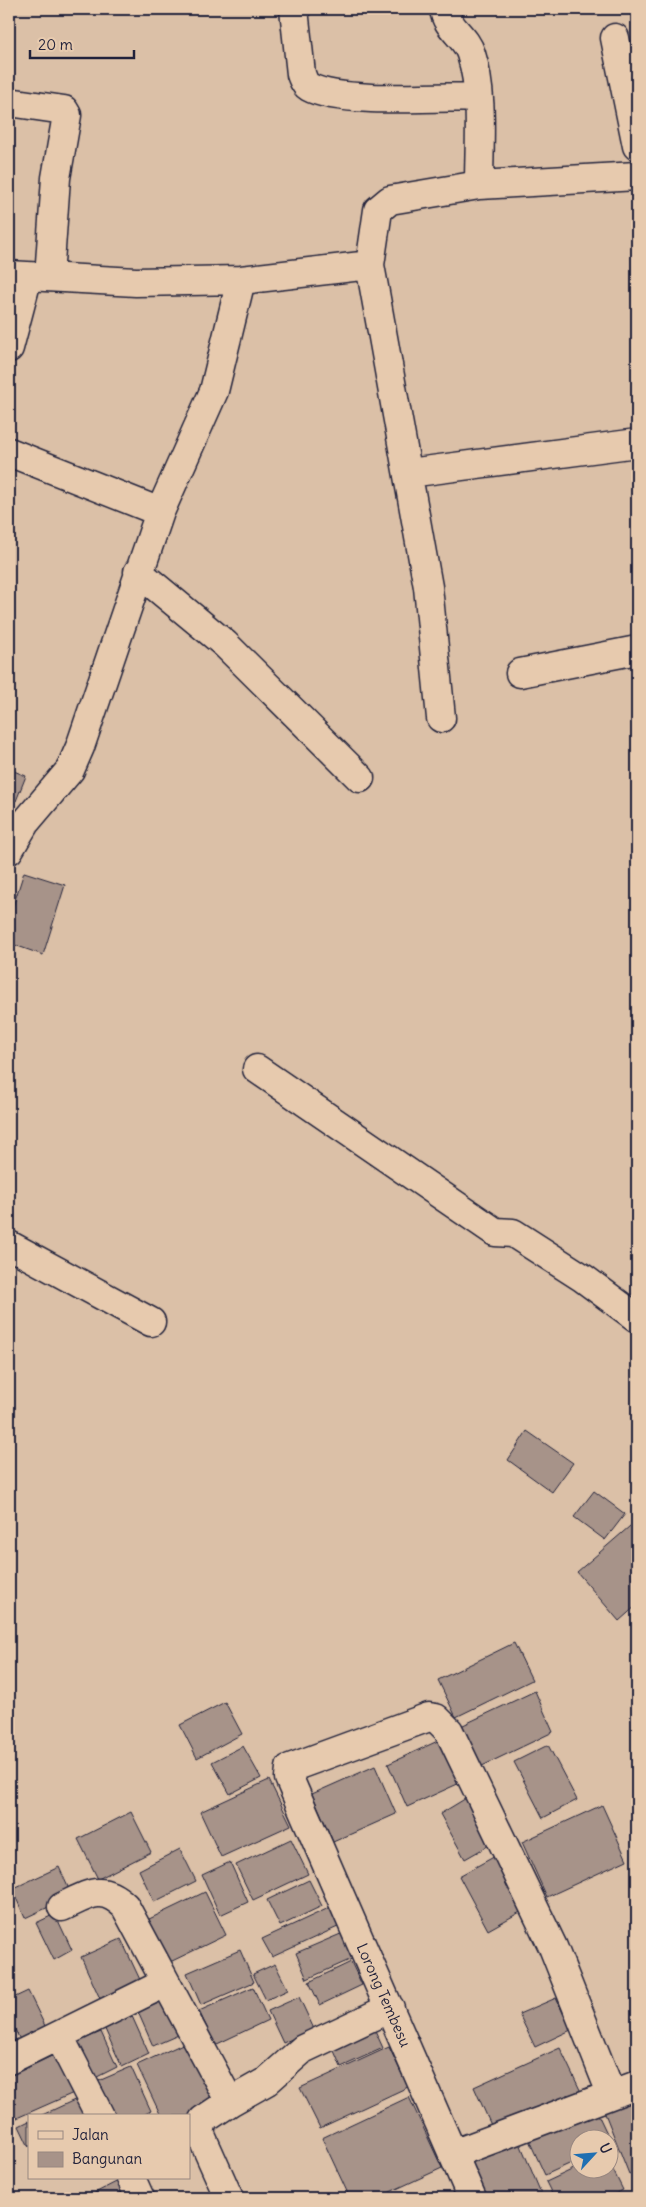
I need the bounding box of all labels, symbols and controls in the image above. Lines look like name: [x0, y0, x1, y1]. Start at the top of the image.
scale bar: [30, 28, 134, 60]
text: 20 m: [38, 35, 73, 54]
street label: Lorong Tembesu: [353, 1940, 415, 2050]
legend: [28, 2114, 190, 2180]
text: Jalan: [72, 2125, 109, 2144]
north arrow: [568, 2130, 618, 2180]
text: U: [595, 2140, 616, 2157]
text: Bangunan: [72, 2149, 142, 2168]

